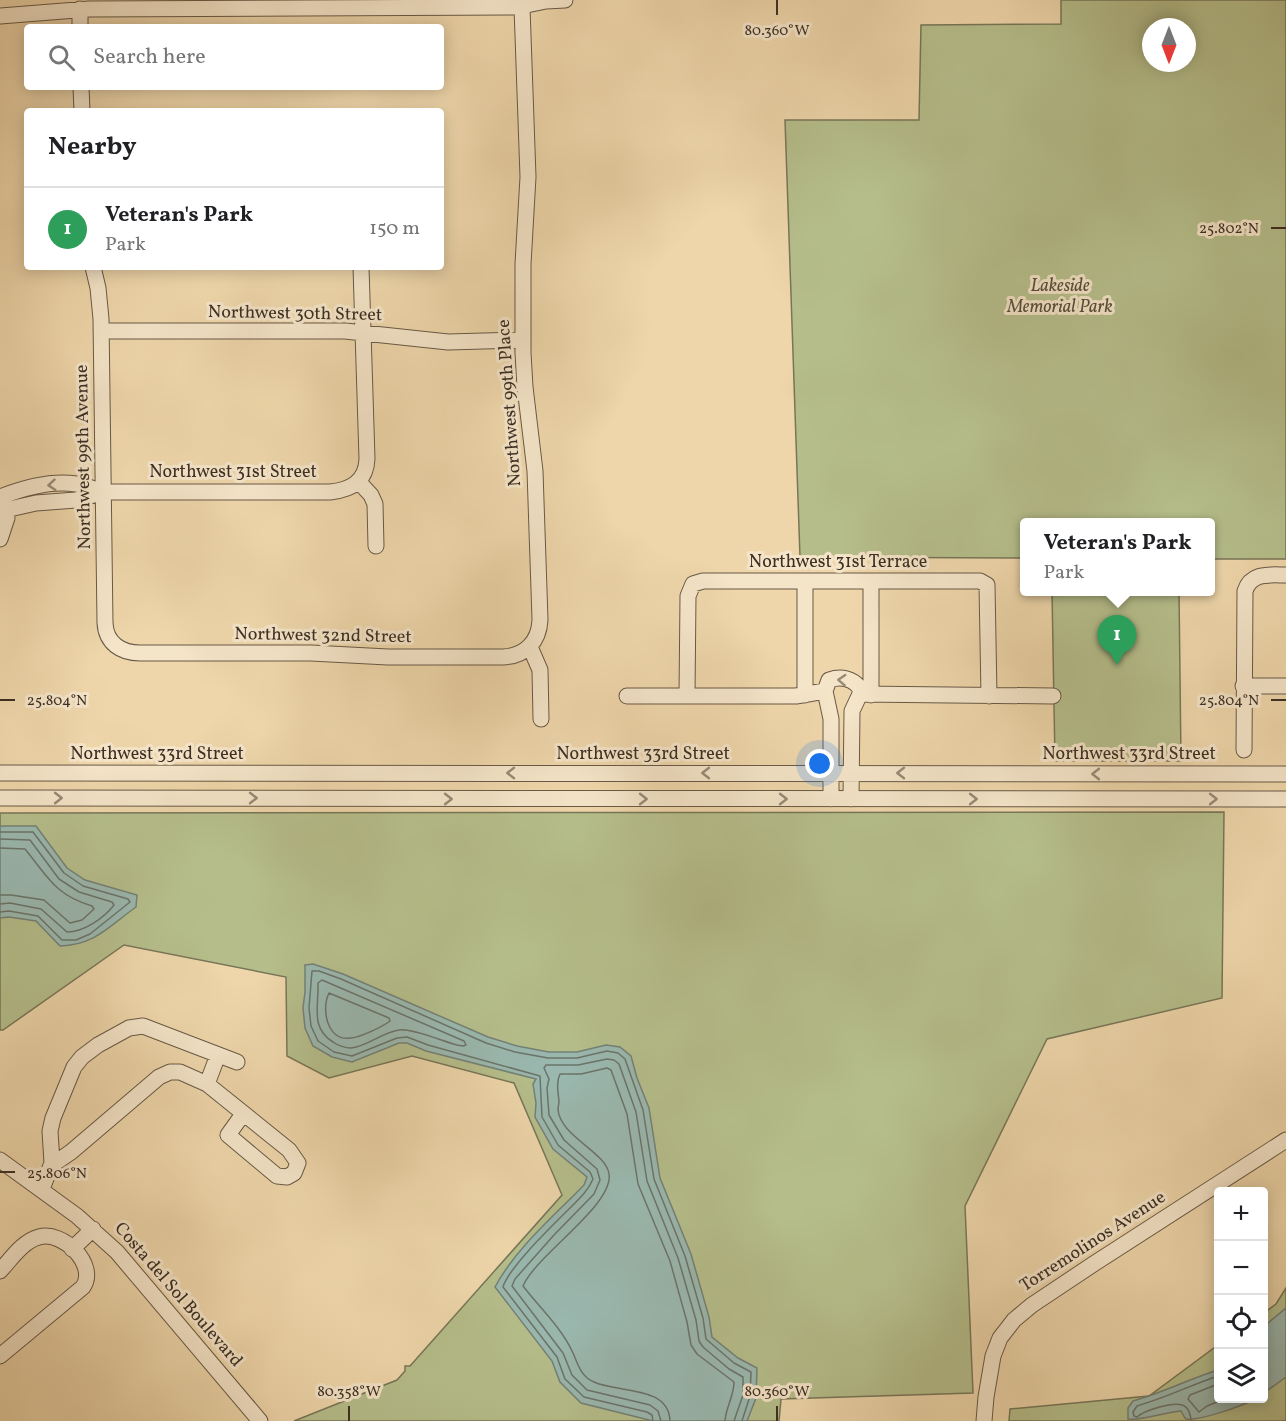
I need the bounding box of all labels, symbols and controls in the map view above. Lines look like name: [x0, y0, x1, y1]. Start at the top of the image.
north arrow: [1142, 18, 1196, 72]
text: 80.360°W: [745, 21, 809, 42]
search box: [24, 24, 444, 90]
icon: search: [45, 41, 78, 74]
text: Search here: [93, 42, 206, 73]
text: Nearby: [48, 129, 137, 165]
text: Veteran's Park: [105, 200, 253, 231]
text: 1: [63, 215, 72, 243]
text: 150 m: [369, 215, 420, 243]
text: 25.802°N: [1199, 219, 1259, 240]
text: Park: [105, 231, 146, 259]
park label: Lakeside Memorial Park: [1006, 274, 1113, 320]
street label: Northwest 30th Street: [208, 300, 382, 328]
street label: Northwest 99th Place: [492, 319, 528, 487]
street label: Northwest 99th Avenue: [70, 364, 98, 550]
street label: Northwest 31st Street: [149, 460, 317, 485]
one-way arrow: [47, 478, 56, 491]
popup: [1020, 518, 1215, 596]
text: Veteran's Park: [1043, 528, 1192, 559]
street label: Northwest 31st Terrace: [749, 550, 927, 575]
text: Park: [1043, 559, 1084, 587]
pin: 1: [1098, 616, 1136, 665]
street label: Northwest 32nd Street: [234, 622, 412, 650]
one-way arrow: [838, 674, 847, 687]
text: 25.804°N: [27, 691, 87, 712]
text: 25.804°N: [1199, 691, 1259, 712]
street label: Northwest 33rd Street: [70, 742, 244, 767]
street label: Northwest 33rd Street: [556, 742, 730, 767]
street label: Northwest 33rd Street: [1042, 742, 1216, 767]
your location: [805, 749, 834, 778]
one-way arrow: [507, 767, 516, 779]
one-way arrow: [702, 767, 711, 779]
one-way arrow: [897, 767, 906, 779]
one-way arrow: [1092, 768, 1101, 780]
one-way arrow: [54, 792, 63, 804]
one-way arrow: [249, 792, 258, 804]
one-way arrow: [444, 793, 453, 805]
one-way arrow: [639, 793, 648, 805]
one-way arrow: [779, 793, 788, 805]
one-way arrow: [968, 793, 977, 805]
one-way arrow: [1208, 793, 1217, 805]
text: 25.806°N: [27, 1164, 87, 1185]
street label: Torremolinos Avenue: [1015, 1185, 1171, 1299]
map controls: [1214, 1187, 1268, 1403]
button: +: [1214, 1187, 1268, 1241]
street label: Costa del Sol Boulevard: [108, 1217, 248, 1373]
button: −: [1214, 1241, 1268, 1295]
button: locate: [1214, 1295, 1268, 1349]
button: layers: [1214, 1349, 1268, 1403]
text: 80.358°W: [317, 1382, 381, 1403]
text: 80.360°W: [745, 1382, 809, 1403]

